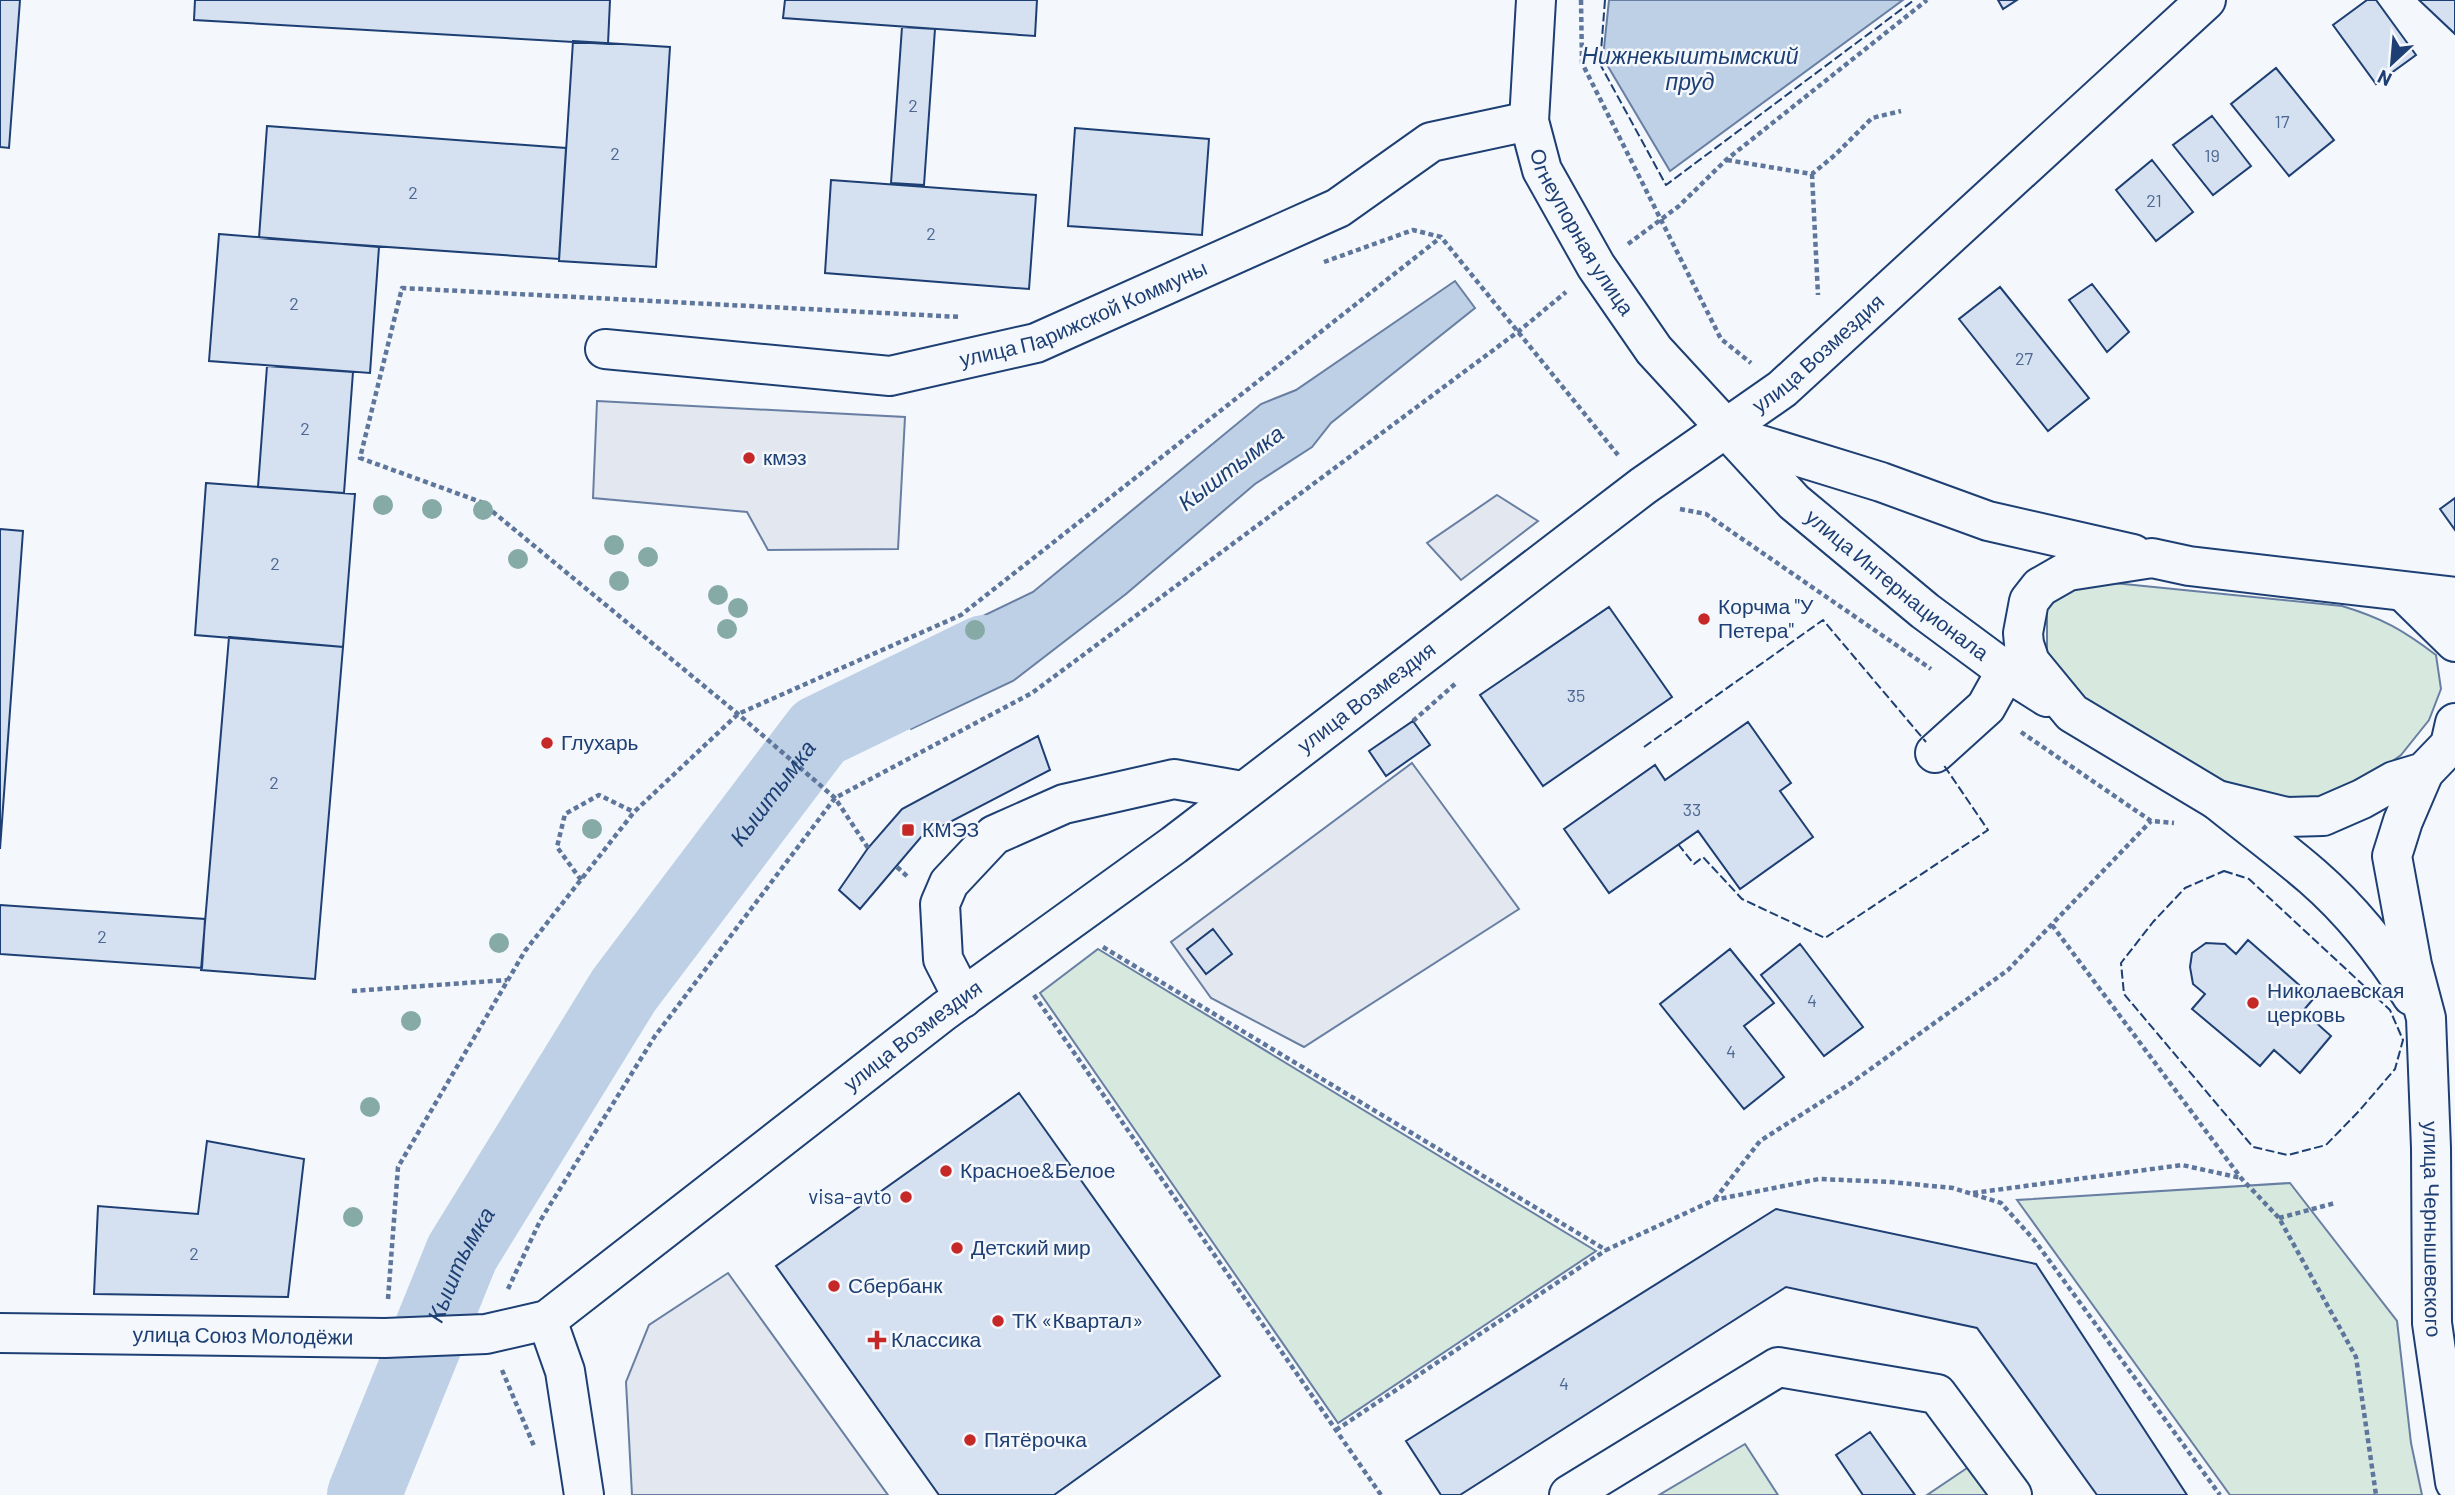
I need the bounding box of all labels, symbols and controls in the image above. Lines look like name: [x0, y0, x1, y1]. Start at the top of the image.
north arrow: [2357, 28, 2427, 98]
water label: Нижнекыштымский пруд: [1581, 41, 1799, 95]
text: N: [2374, 66, 2395, 92]
house number: 2: [908, 94, 918, 116]
house number: 17: [2275, 110, 2290, 132]
house number: 2: [610, 142, 620, 164]
house number: 19: [2204, 144, 2220, 166]
street label: Огнеупорная улица: [1526, 146, 1640, 320]
house number: 2: [408, 181, 418, 203]
house number: 21: [2146, 189, 2162, 211]
house number: 2: [926, 222, 936, 244]
street label: улица Парижской Коммуны: [957, 254, 1210, 371]
street label: улица Возмездия: [1747, 288, 1888, 417]
house number: 2: [289, 292, 299, 314]
house number: 27: [2015, 347, 2034, 369]
house number: 2: [300, 417, 310, 439]
water label: Кыштымка: [1172, 418, 1289, 516]
place label: кмэз: [763, 444, 807, 469]
marker: кмэз: [741, 450, 757, 466]
street label: улица Интернационала: [1801, 503, 1994, 665]
house number: 2: [270, 552, 280, 574]
place label: Корчма "У Петера": [1718, 593, 1814, 642]
marker: Корчма "У Петера": [1696, 611, 1712, 627]
street label: улица Возмездия: [1292, 636, 1440, 757]
house number: 35: [1567, 684, 1585, 706]
place label: Глухарь: [561, 729, 639, 754]
water label: Кыштымка: [723, 734, 821, 851]
marker: Глухарь: [539, 735, 555, 751]
house number: 2: [269, 771, 279, 793]
house number: 33: [1683, 798, 1701, 820]
place label: КМЭЗ: [922, 816, 979, 841]
marker: КМЭЗ: [900, 822, 916, 838]
house number: 2: [97, 925, 107, 947]
street label: улица Возмездия: [838, 974, 986, 1095]
place label: Николаевская церковь: [2267, 977, 2404, 1026]
house number: 4: [1807, 989, 1817, 1011]
marker: Николаевская церковь: [2245, 995, 2261, 1011]
house number: 4: [1726, 1040, 1736, 1062]
street label: улица Чернышевского: [2419, 1121, 2448, 1339]
place label: Красное&Белое: [960, 1157, 1115, 1182]
marker: Красное&Белое: [938, 1163, 954, 1179]
place label: visa-avto: [808, 1183, 892, 1208]
marker: visa-avto: [898, 1189, 914, 1205]
water label: Кыштымка: [420, 1201, 500, 1326]
place label: Детский мир: [971, 1234, 1091, 1259]
marker: Детский мир: [949, 1240, 965, 1256]
house number: 2: [189, 1242, 199, 1264]
place label: Сбербанк: [848, 1272, 943, 1297]
marker: Сбербанк: [826, 1278, 842, 1294]
place label: ТК «Квартал»: [1012, 1307, 1143, 1332]
marker: ТК «Квартал»: [990, 1313, 1006, 1329]
street label: улица Союз Молодёжи: [132, 1321, 354, 1349]
place label: Классика: [891, 1326, 982, 1351]
marker: Классика: [869, 1332, 885, 1348]
house number: 4: [1559, 1372, 1569, 1394]
place label: Пятёрочка: [984, 1426, 1087, 1451]
marker: Пятёрочка: [962, 1432, 978, 1448]

